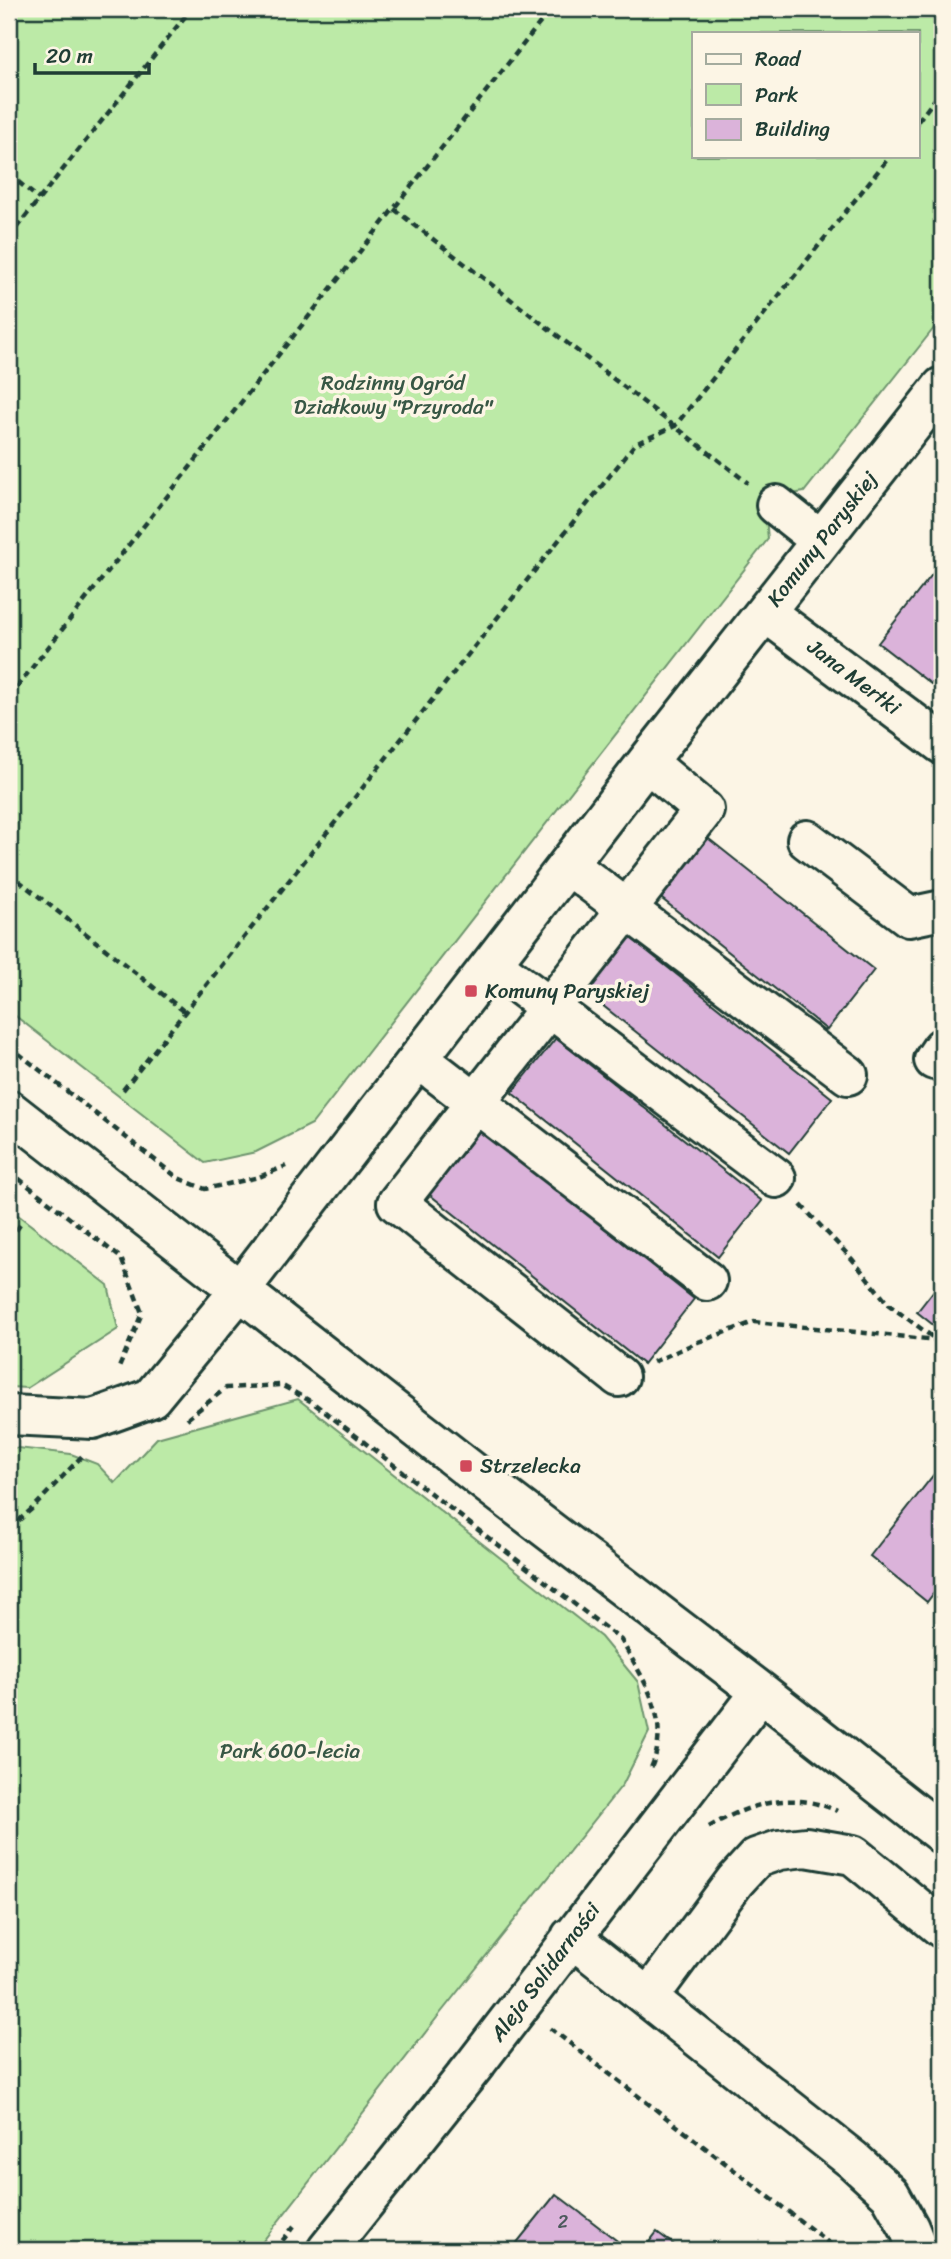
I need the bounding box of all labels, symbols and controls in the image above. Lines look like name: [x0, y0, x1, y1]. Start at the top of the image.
scale bar: [35, 32, 149, 76]
legend: [692, 32, 920, 158]
text: 20 m: [46, 37, 93, 75]
text: Road: [755, 40, 802, 78]
text: Park: [755, 76, 798, 114]
text: Building: [755, 110, 831, 148]
park label: Rodzinny Ogród Działkowy "Przyroda": [294, 364, 494, 426]
street label: Komuny Paryskiej: [756, 462, 888, 615]
street label: Jana Mertki: [798, 628, 910, 726]
place label: Komuny Paryskiej: [485, 972, 649, 1010]
marker: Komuny Paryskiej: [463, 983, 479, 999]
place label: Strzelecka: [480, 1447, 581, 1485]
marker: Strzelecka: [458, 1458, 474, 1474]
park label: Park 600-lecia: [220, 1732, 361, 1770]
street label: Aleja Solidarności: [479, 1893, 611, 2051]
house number: 2: [558, 2206, 568, 2238]

